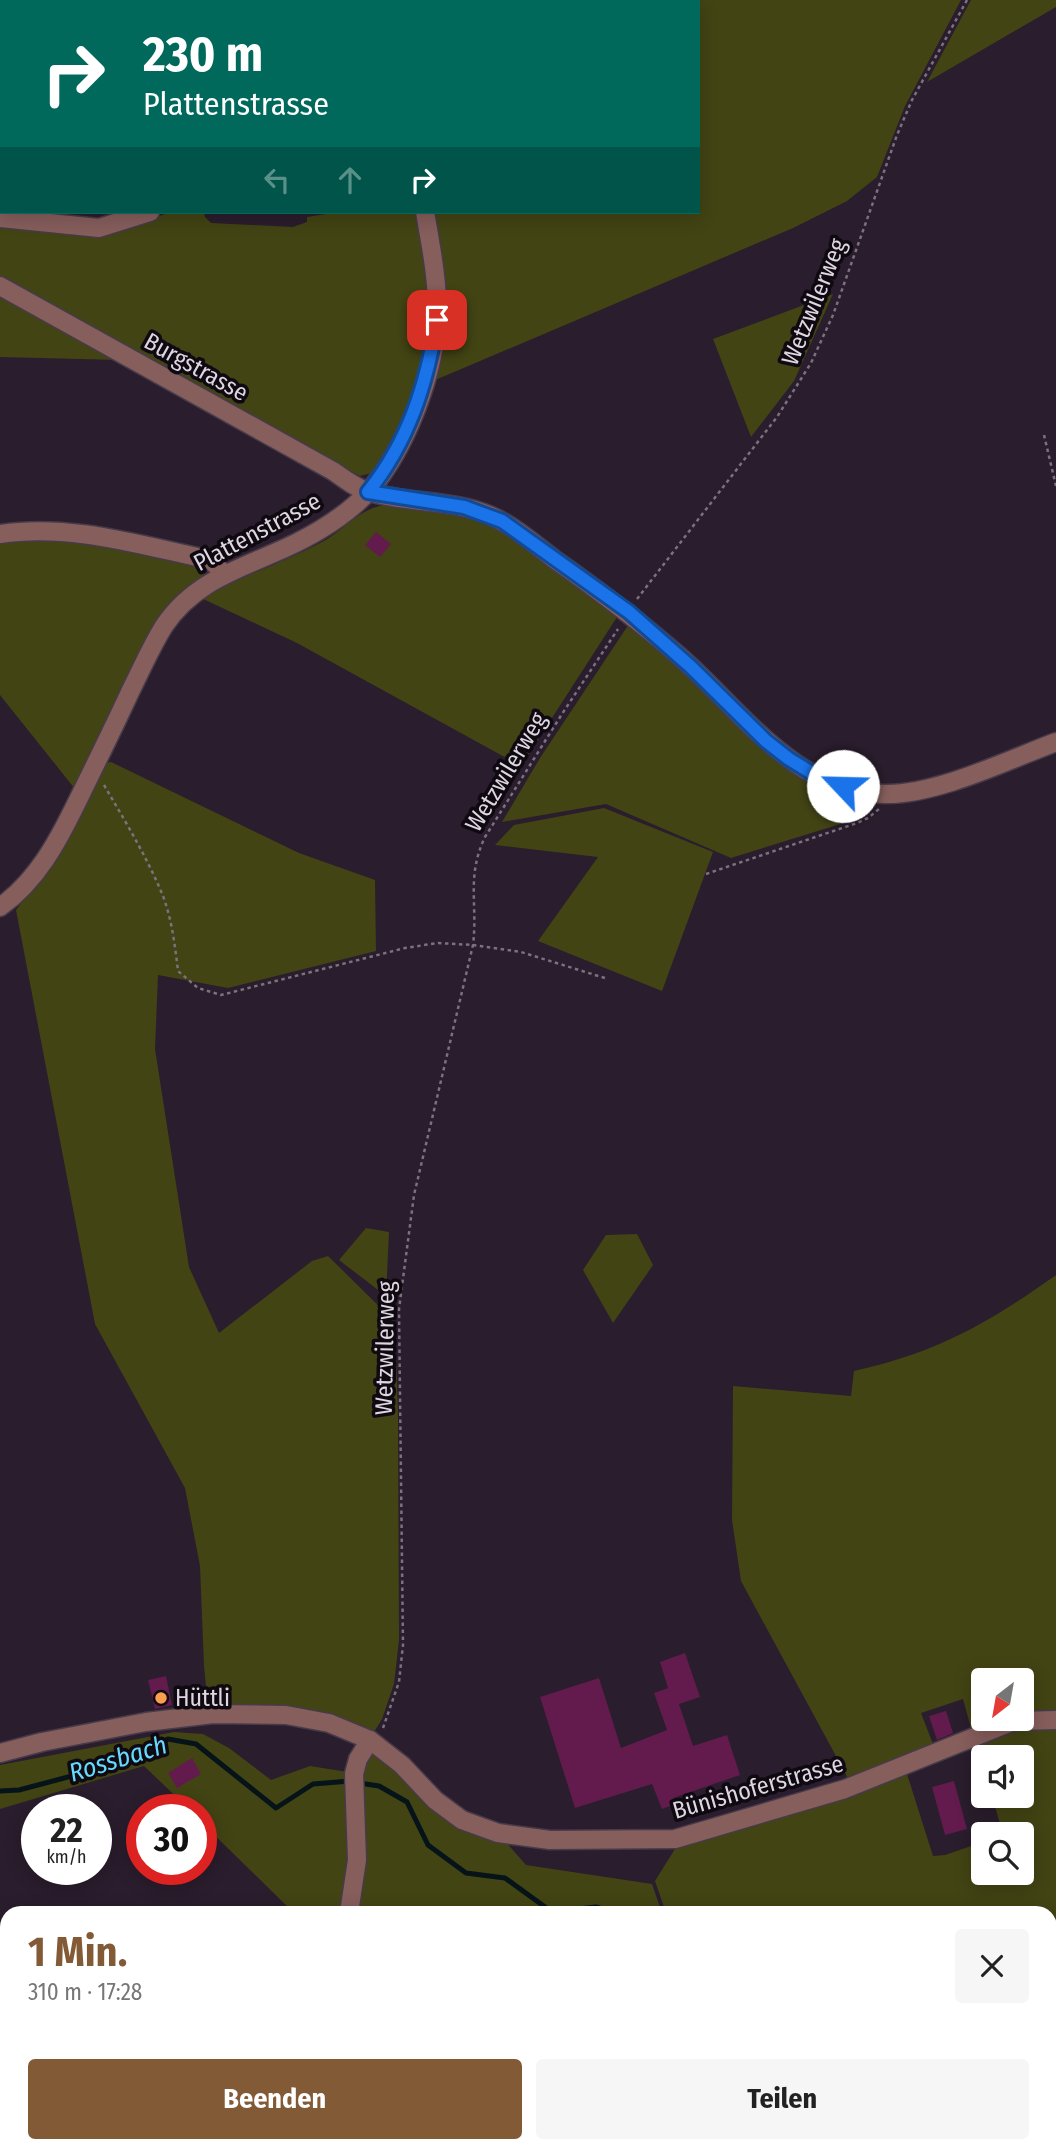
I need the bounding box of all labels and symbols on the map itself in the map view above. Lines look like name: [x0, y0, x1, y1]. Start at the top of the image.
street label: Wetzwilerweg: [776, 234, 852, 369]
pin: [407, 290, 467, 350]
street label: Burgstrasse: [139, 327, 253, 407]
street label: Plattenstrasse: [189, 487, 325, 577]
street label: Wetzwilerweg: [459, 707, 553, 837]
position arrow: [806, 749, 880, 823]
street label: Wetzwilerweg: [370, 1280, 400, 1415]
north arrow: [971, 1668, 1034, 1731]
place label: Hüttli: [175, 1684, 230, 1712]
marker: Hüttli: [153, 1690, 169, 1706]
water label: Rossbach: [65, 1729, 171, 1789]
street label: Bünishoferstrasse: [669, 1749, 847, 1825]
speed limit sign: 30: [126, 1794, 217, 1885]

